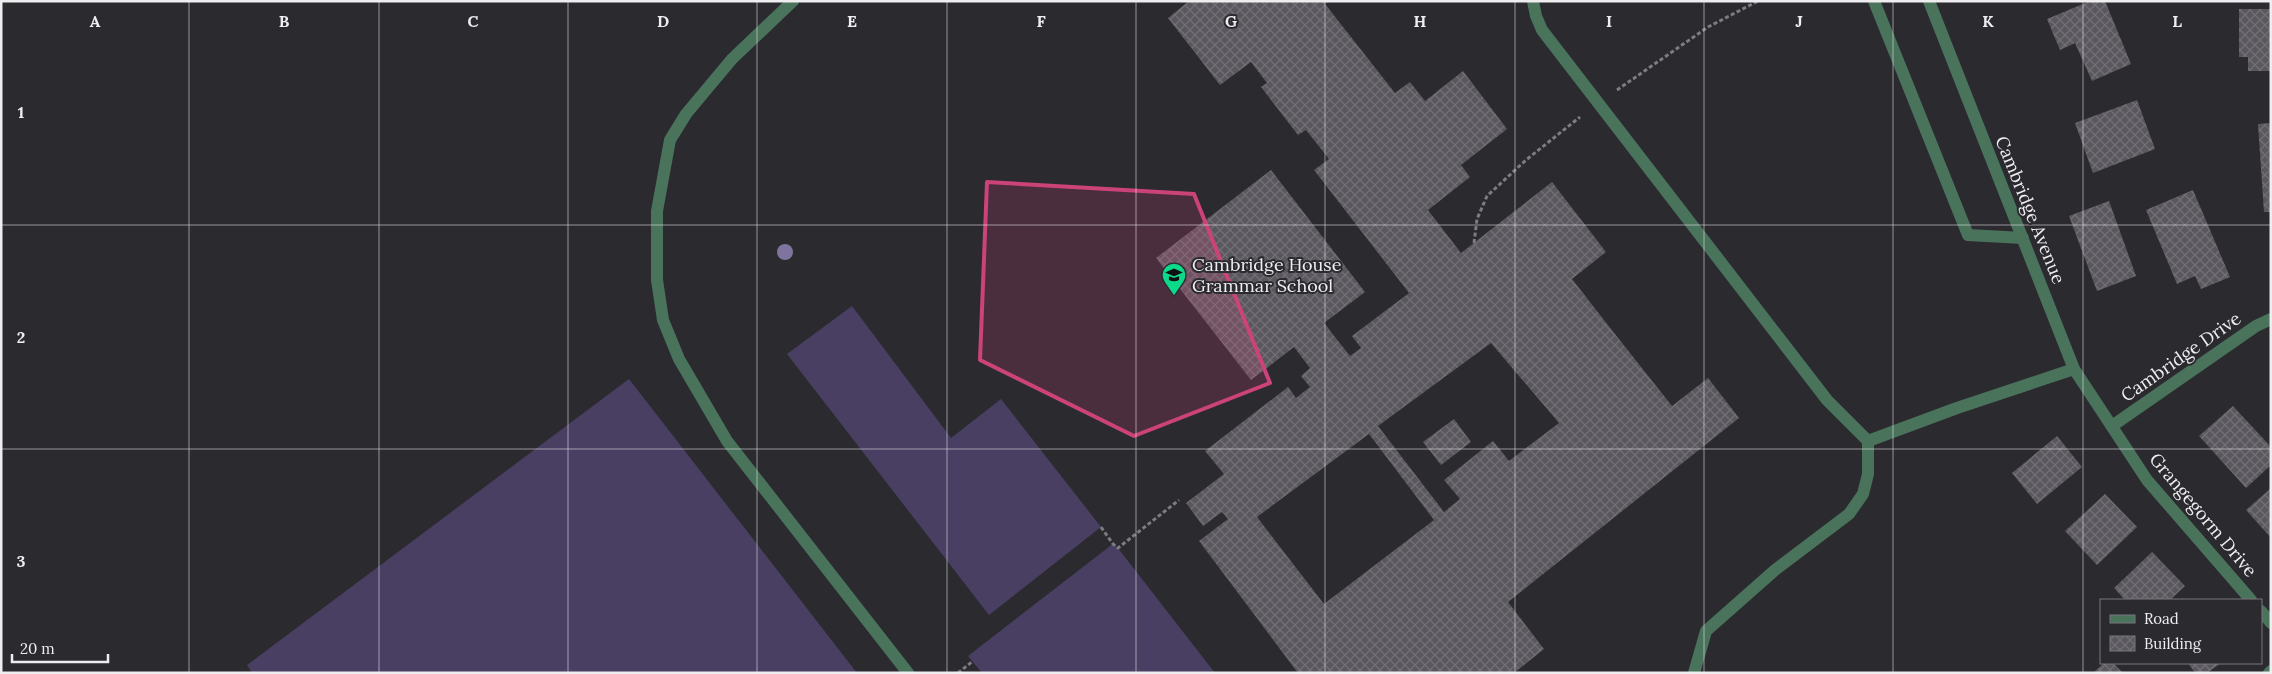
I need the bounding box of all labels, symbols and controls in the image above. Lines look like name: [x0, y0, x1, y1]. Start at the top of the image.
text: A: [90, 11, 101, 31]
text: B: [279, 11, 290, 31]
text: C: [467, 11, 479, 31]
text: D: [657, 11, 669, 31]
text: E: [847, 11, 857, 31]
text: F: [1036, 11, 1046, 31]
text: G: [1225, 11, 1237, 31]
text: H: [1414, 11, 1427, 31]
text: I: [1606, 11, 1612, 31]
text: J: [1795, 11, 1803, 31]
text: K: [1982, 11, 1994, 31]
text: L: [2172, 11, 2182, 31]
text: 1: [18, 102, 24, 122]
street label: Cambridge Avenue: [1990, 132, 2071, 287]
place label: Cambridge House Grammar School: [1192, 253, 1342, 297]
school or university icon: Cambridge House Grammar School: [1161, 262, 1187, 296]
street label: Cambridge Drive: [2116, 306, 2245, 407]
text: 2: [17, 327, 25, 347]
street label: Grangegorm Drive: [2145, 448, 2262, 582]
text: 3: [17, 551, 26, 571]
legend: [2100, 599, 2262, 664]
text: Road: [2144, 609, 2179, 628]
scale bar: [12, 632, 109, 664]
text: Building: [2144, 634, 2202, 653]
text: 20 m: [20, 639, 55, 658]

